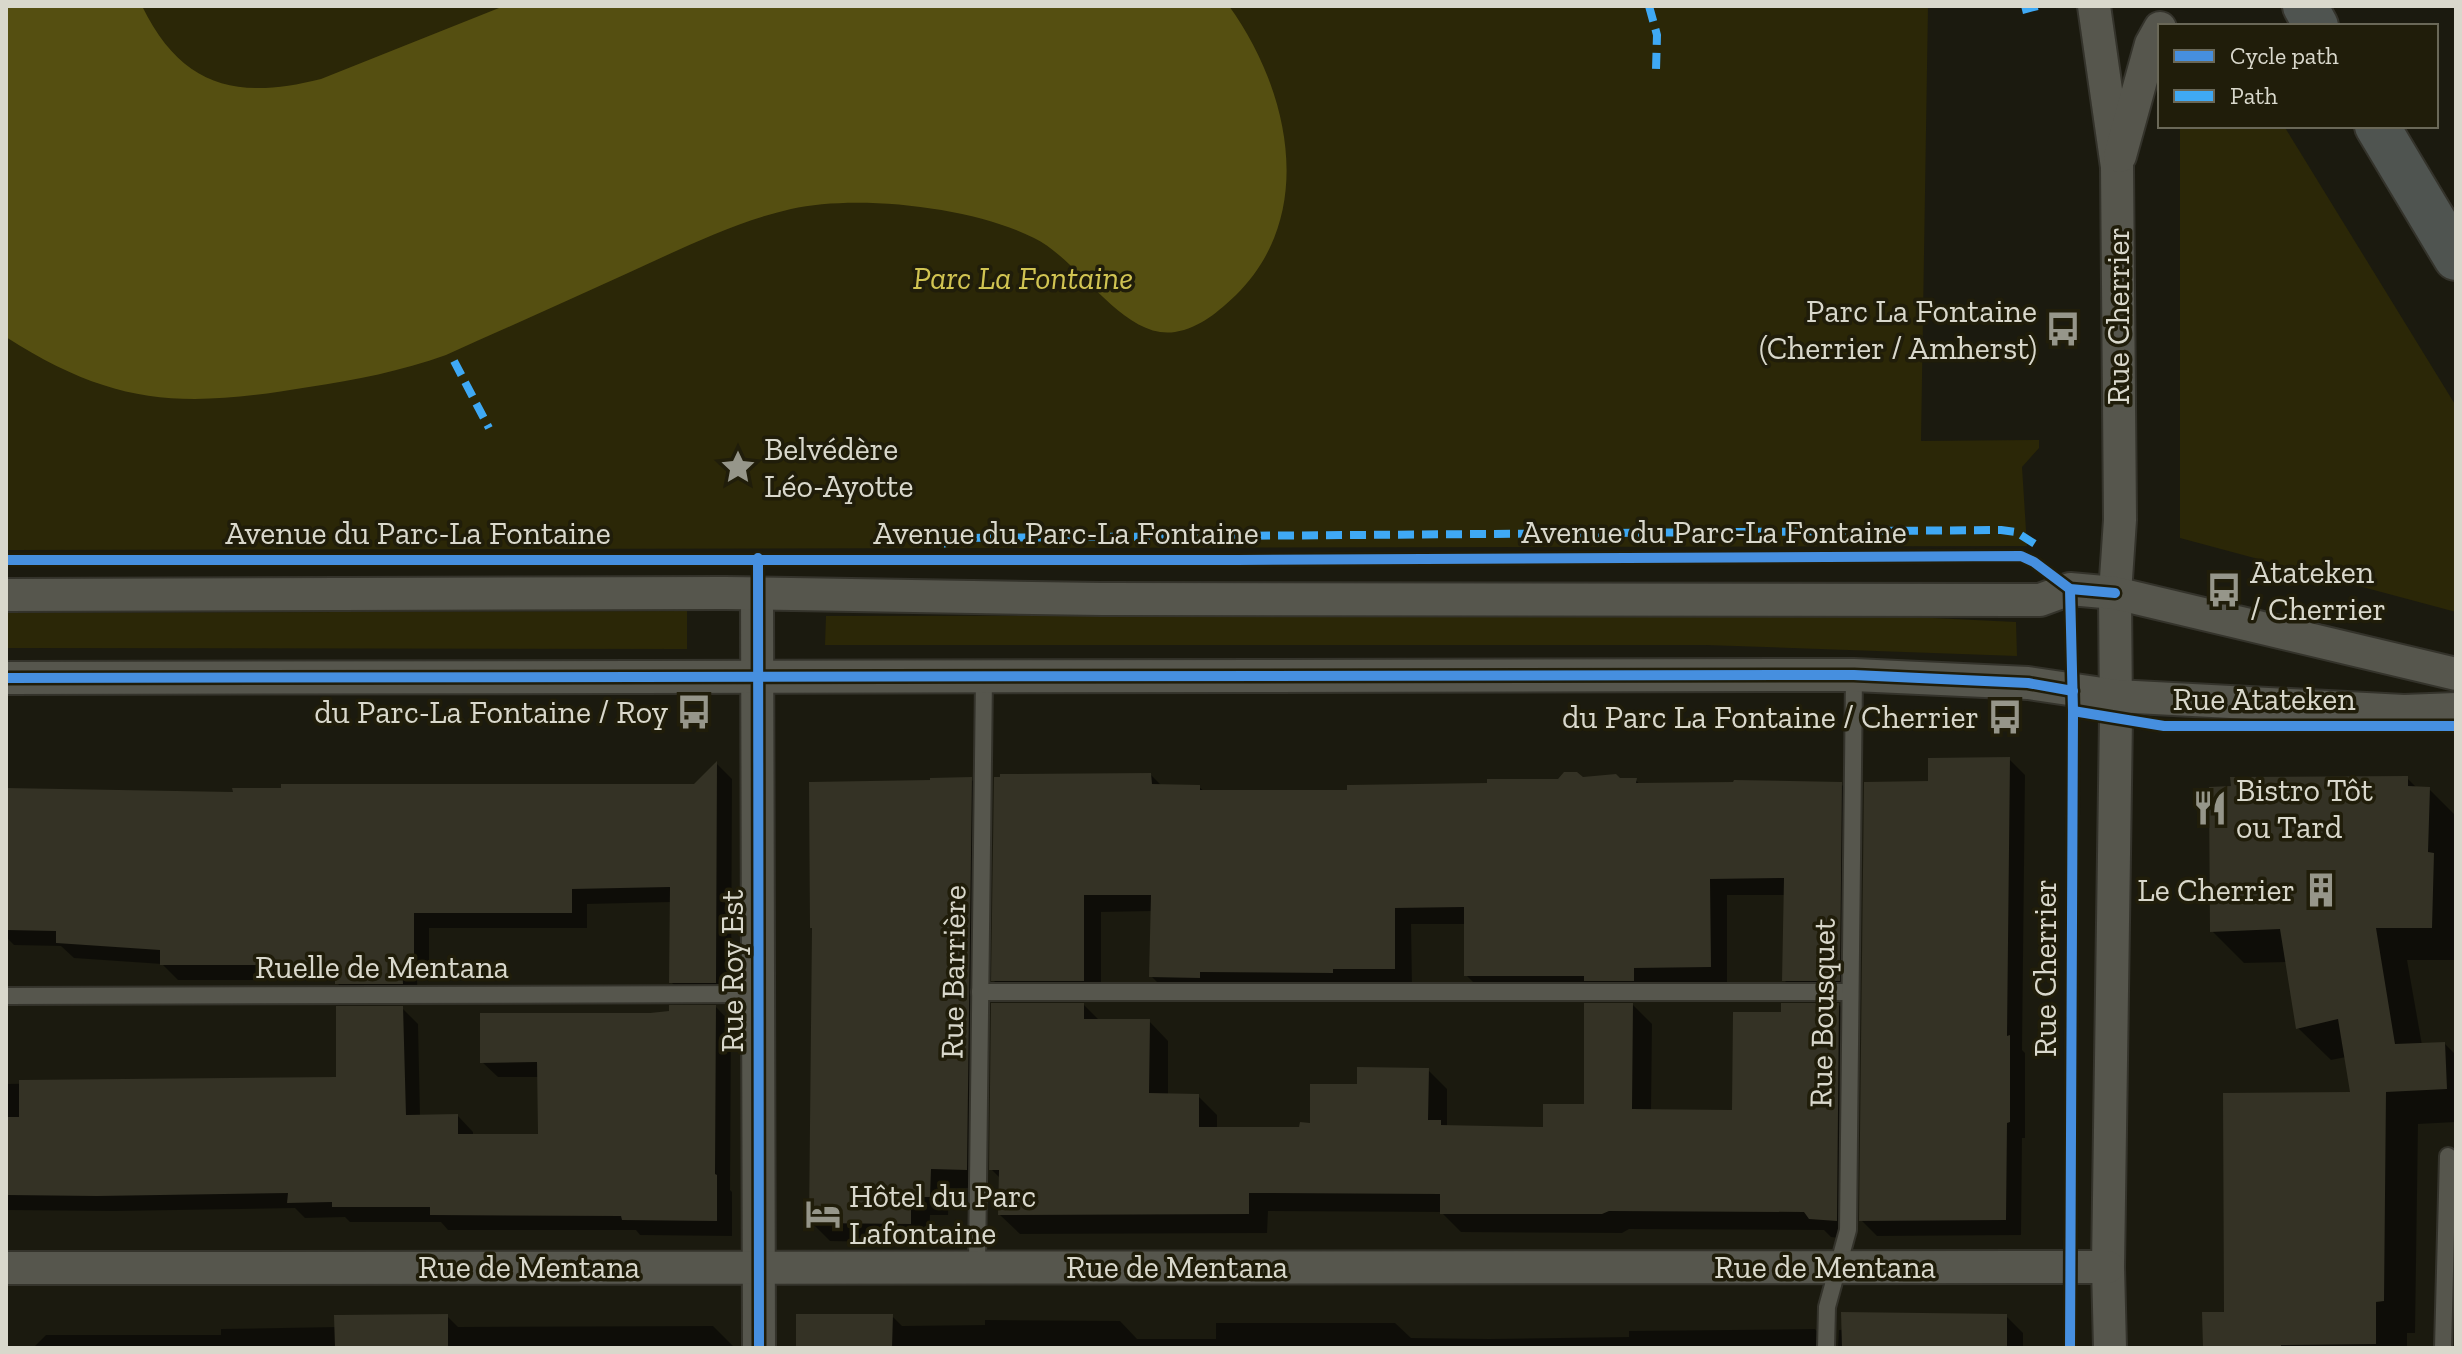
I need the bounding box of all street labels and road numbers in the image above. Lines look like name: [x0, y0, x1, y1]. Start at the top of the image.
street label: Rue Cherrier: [2099, 227, 2137, 405]
street label: Avenue du Parc-La Fontaine: [1521, 513, 1907, 551]
street label: Avenue du Parc-La Fontaine: [225, 514, 611, 552]
street label: Avenue du Parc-La Fontaine: [873, 514, 1259, 552]
street label: Rue Atateken: [2172, 680, 2356, 718]
street label: Rue Cherrier: [2026, 879, 2064, 1057]
street label: Rue Barrière: [932, 885, 974, 1059]
street label: Rue Roy Est: [713, 889, 751, 1052]
street label: Rue Bousquet: [1801, 918, 1843, 1108]
street label: Ruelle de Mentana: [255, 948, 509, 986]
street label: Rue de Mentana: [418, 1248, 640, 1286]
street label: Rue de Mentana: [1066, 1248, 1288, 1286]
street label: Rue de Mentana: [1714, 1248, 1936, 1286]

